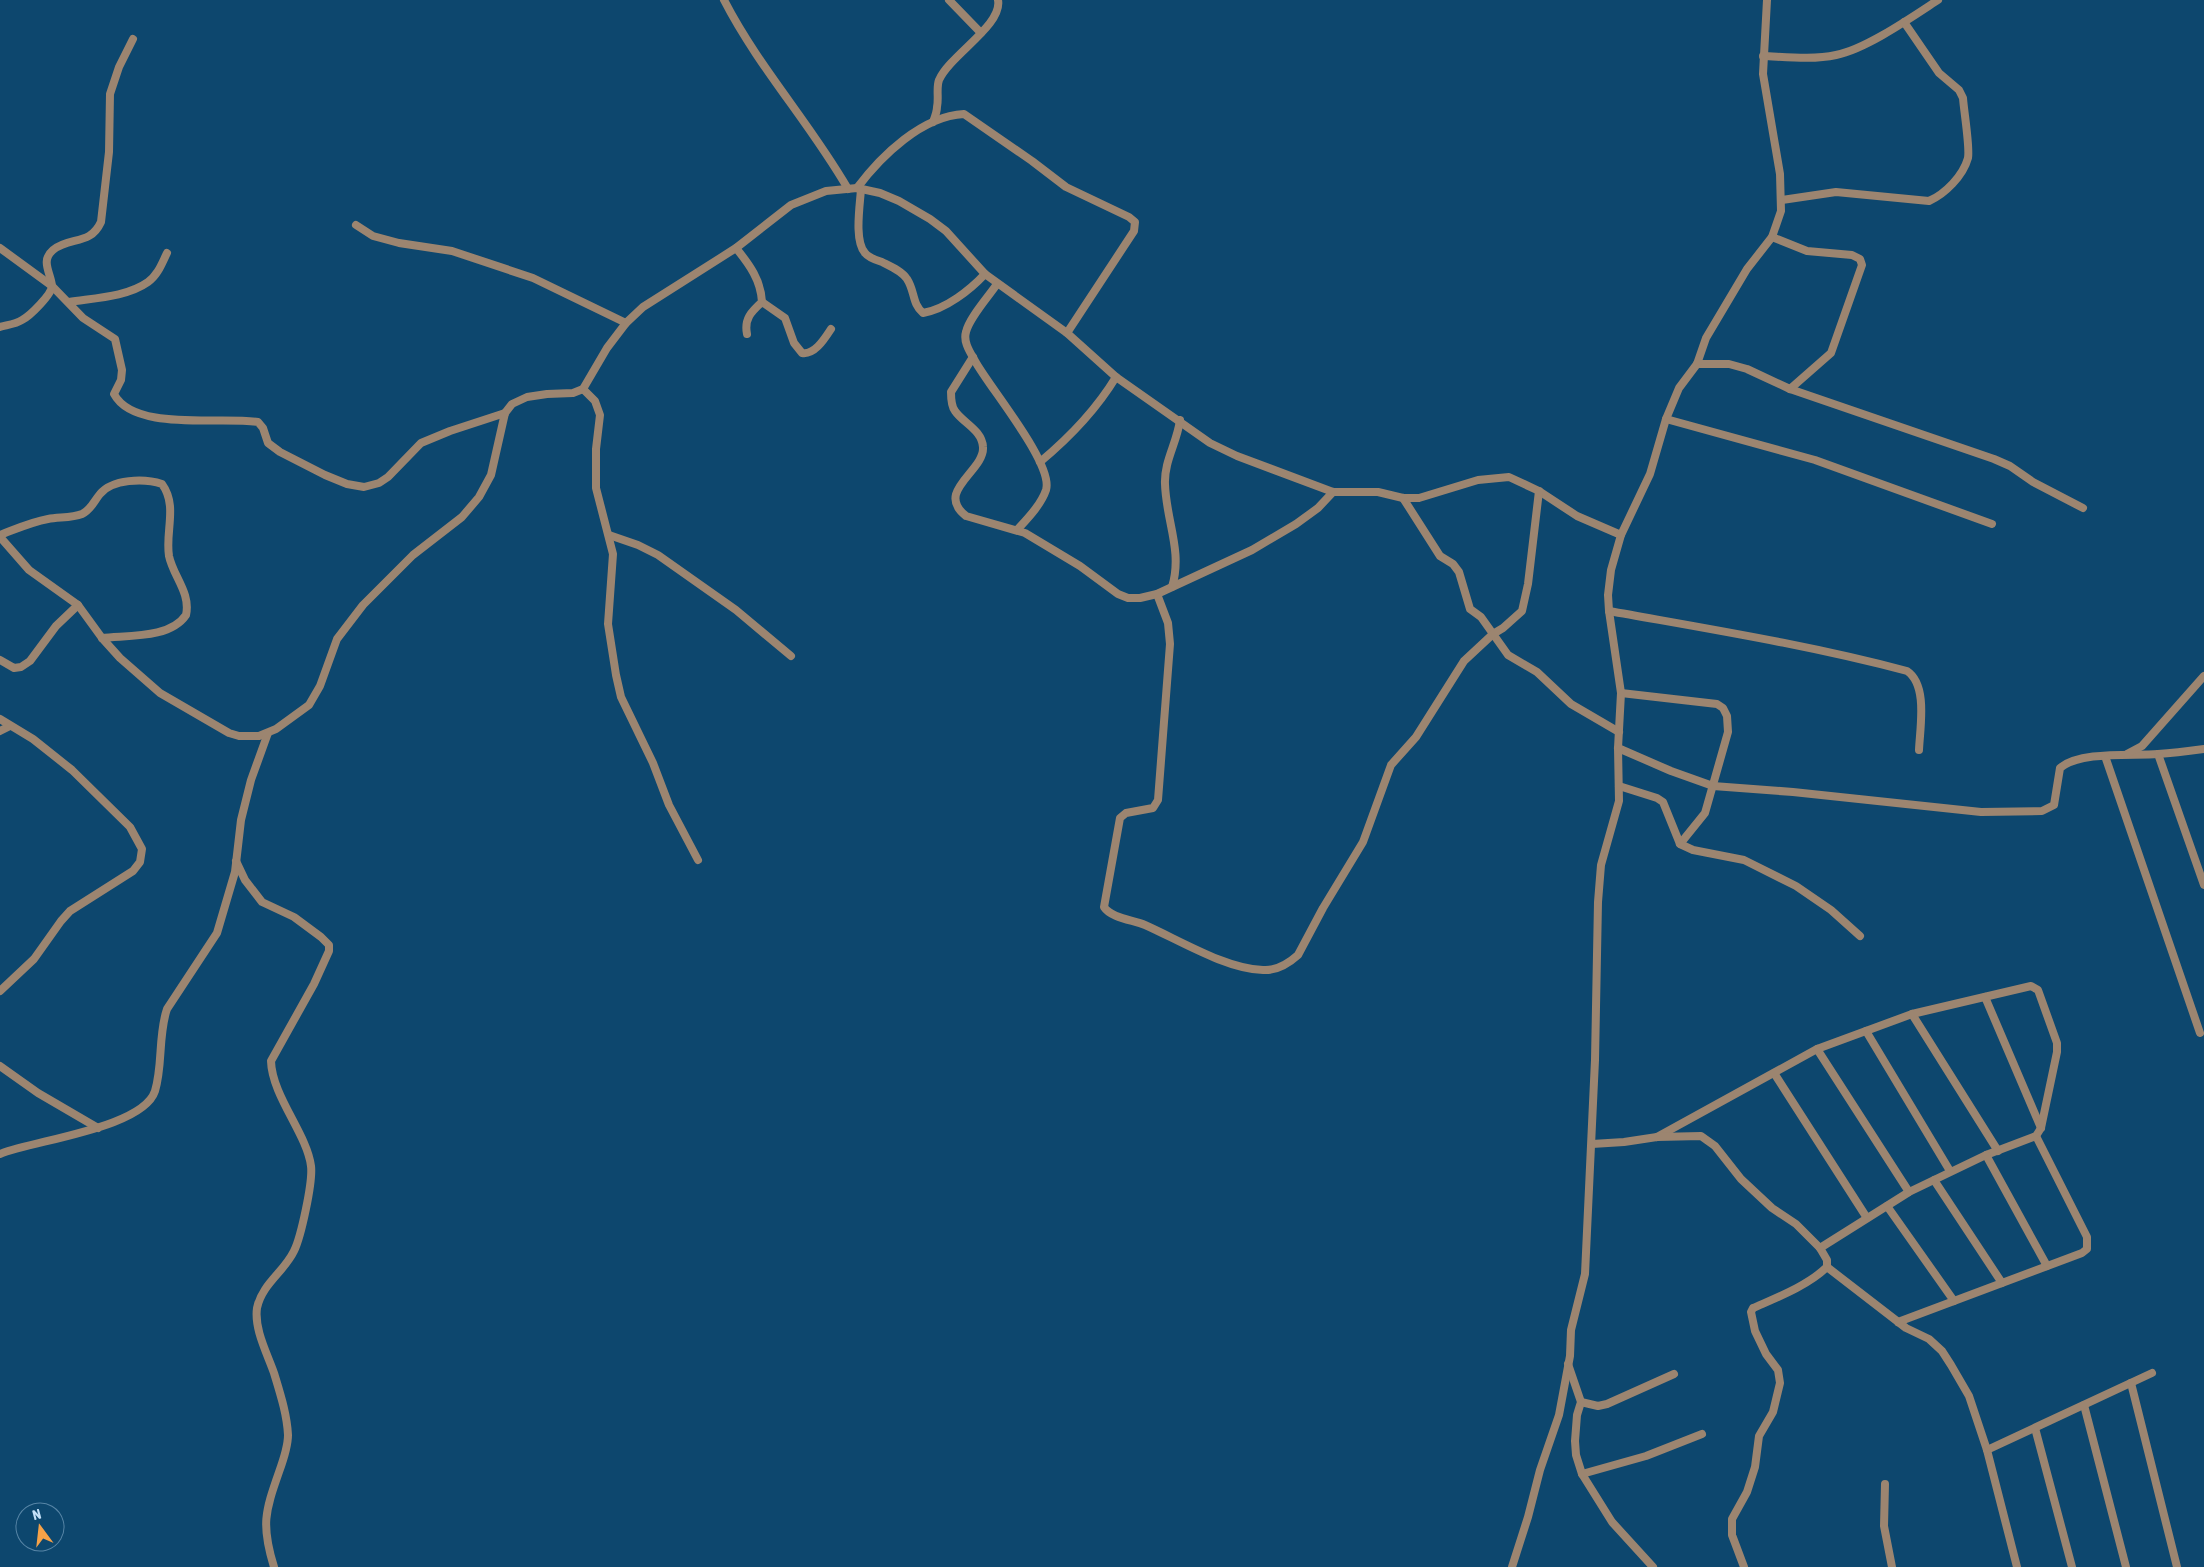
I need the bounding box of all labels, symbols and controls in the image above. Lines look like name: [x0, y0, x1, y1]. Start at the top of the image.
north arrow: [15, 1502, 65, 1552]
text: N: [31, 1506, 43, 1523]

